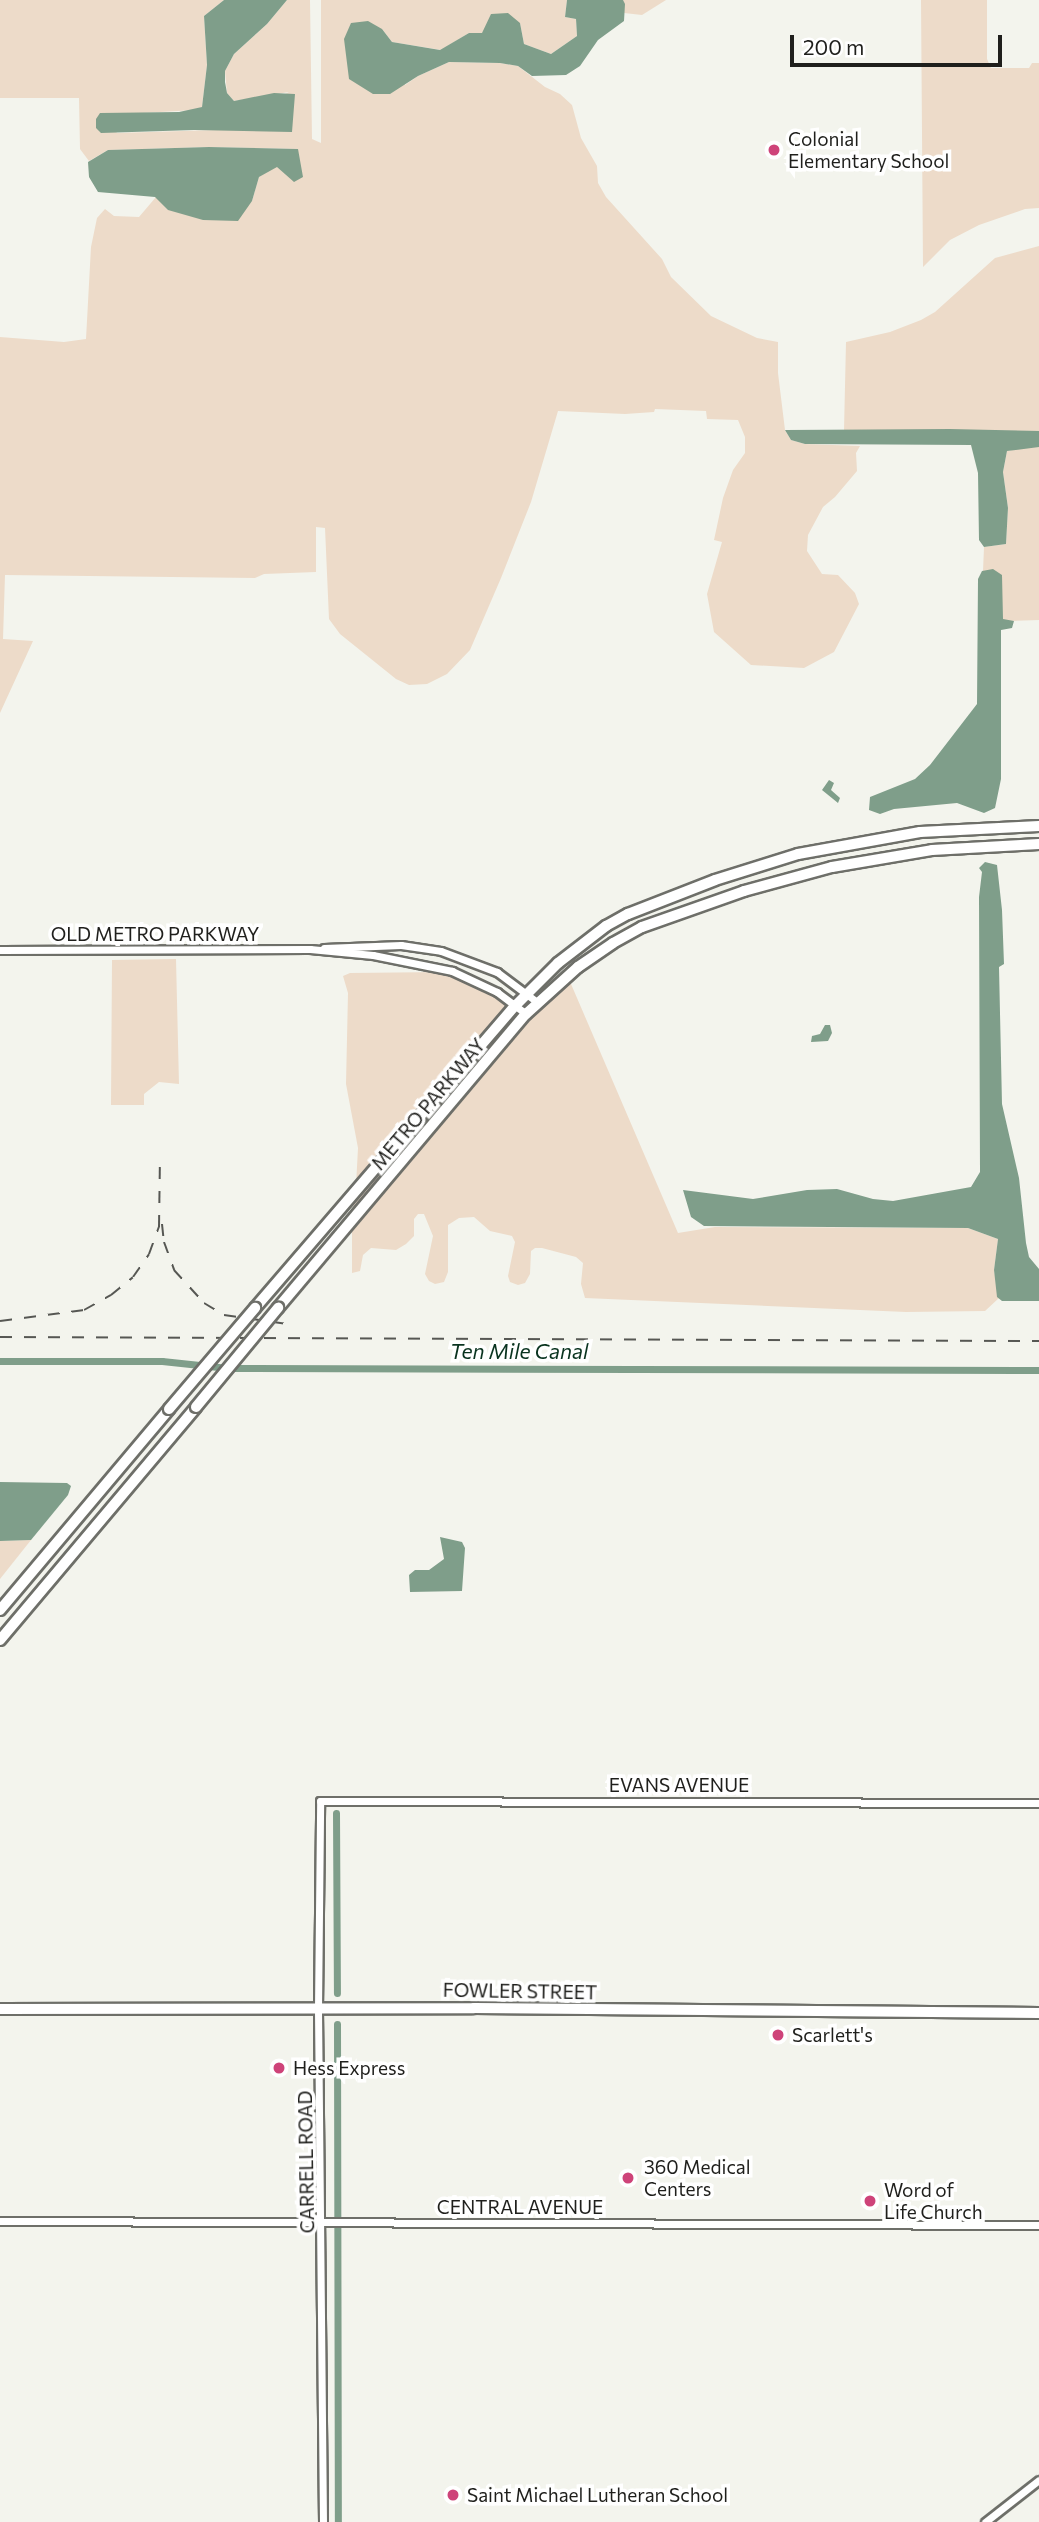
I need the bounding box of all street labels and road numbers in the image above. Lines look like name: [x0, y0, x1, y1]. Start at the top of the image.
street label: OLD METRO PARKWAY: [51, 923, 259, 945]
street label: METRO PARKWAY: [366, 1034, 490, 1174]
street label: EVANS AVENUE: [609, 1774, 749, 1796]
street label: FOWLER STREET: [443, 1978, 597, 2004]
street label: CARRELL ROAD: [293, 2090, 319, 2234]
street label: CENTRAL AVENUE: [437, 2196, 603, 2218]

